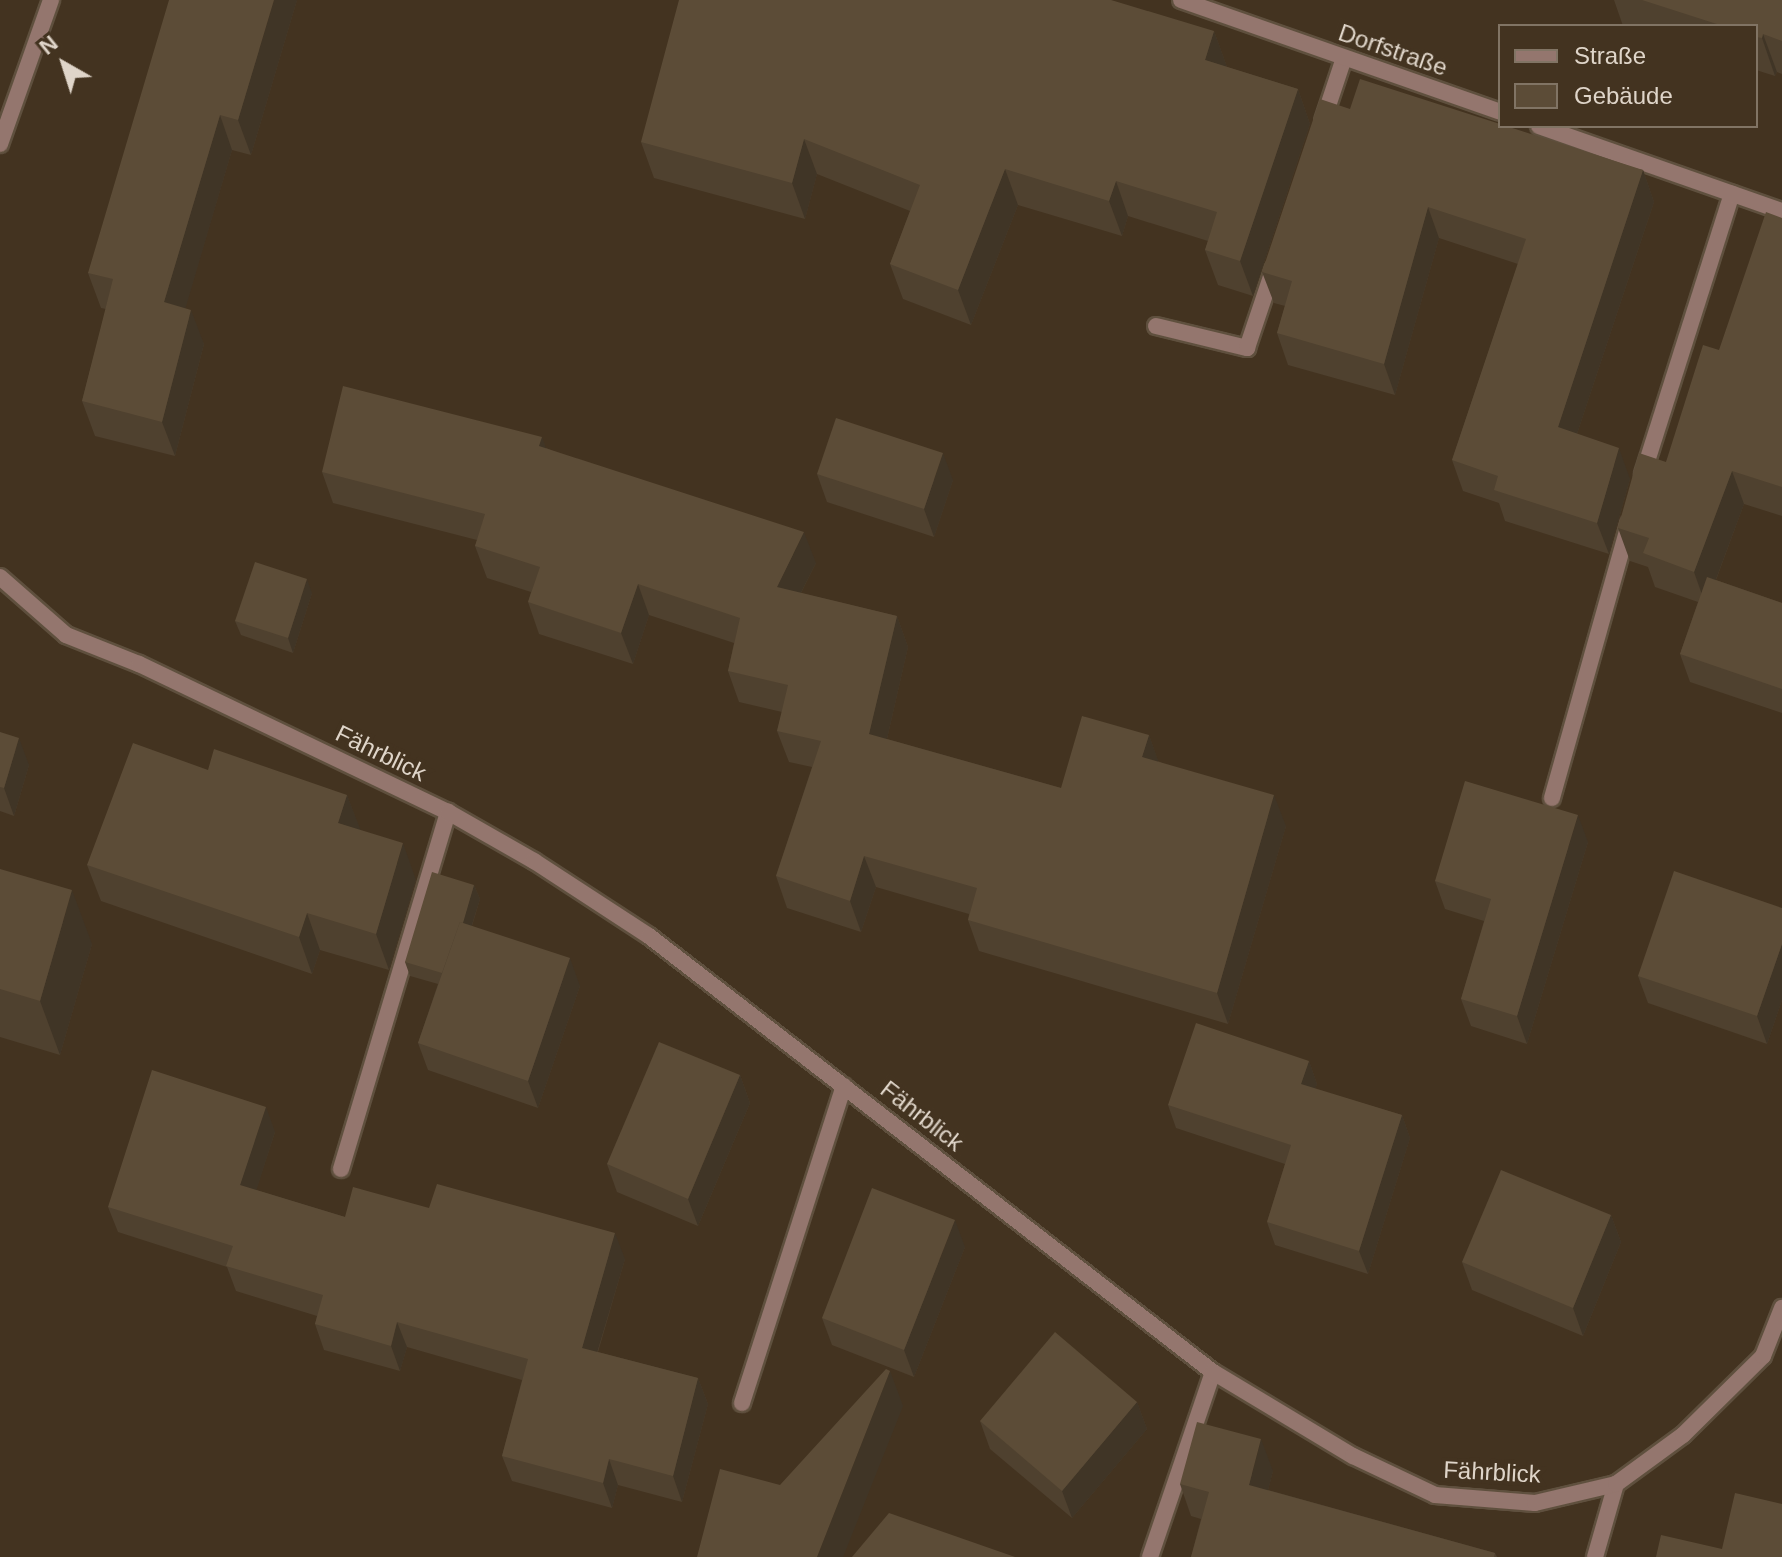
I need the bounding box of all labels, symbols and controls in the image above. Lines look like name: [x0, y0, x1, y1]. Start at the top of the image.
street label: Dorfstraße: [1335, 18, 1451, 82]
north arrow: [24, 24, 104, 104]
legend: [1498, 24, 1758, 128]
text: N: [35, 30, 63, 60]
text: Straße: [1574, 42, 1646, 69]
text: Gebäude: [1574, 82, 1673, 109]
street label: Fährblick: [331, 719, 431, 787]
street label: Fährblick: [875, 1075, 969, 1157]
street label: Fährblick: [1443, 1455, 1541, 1489]

